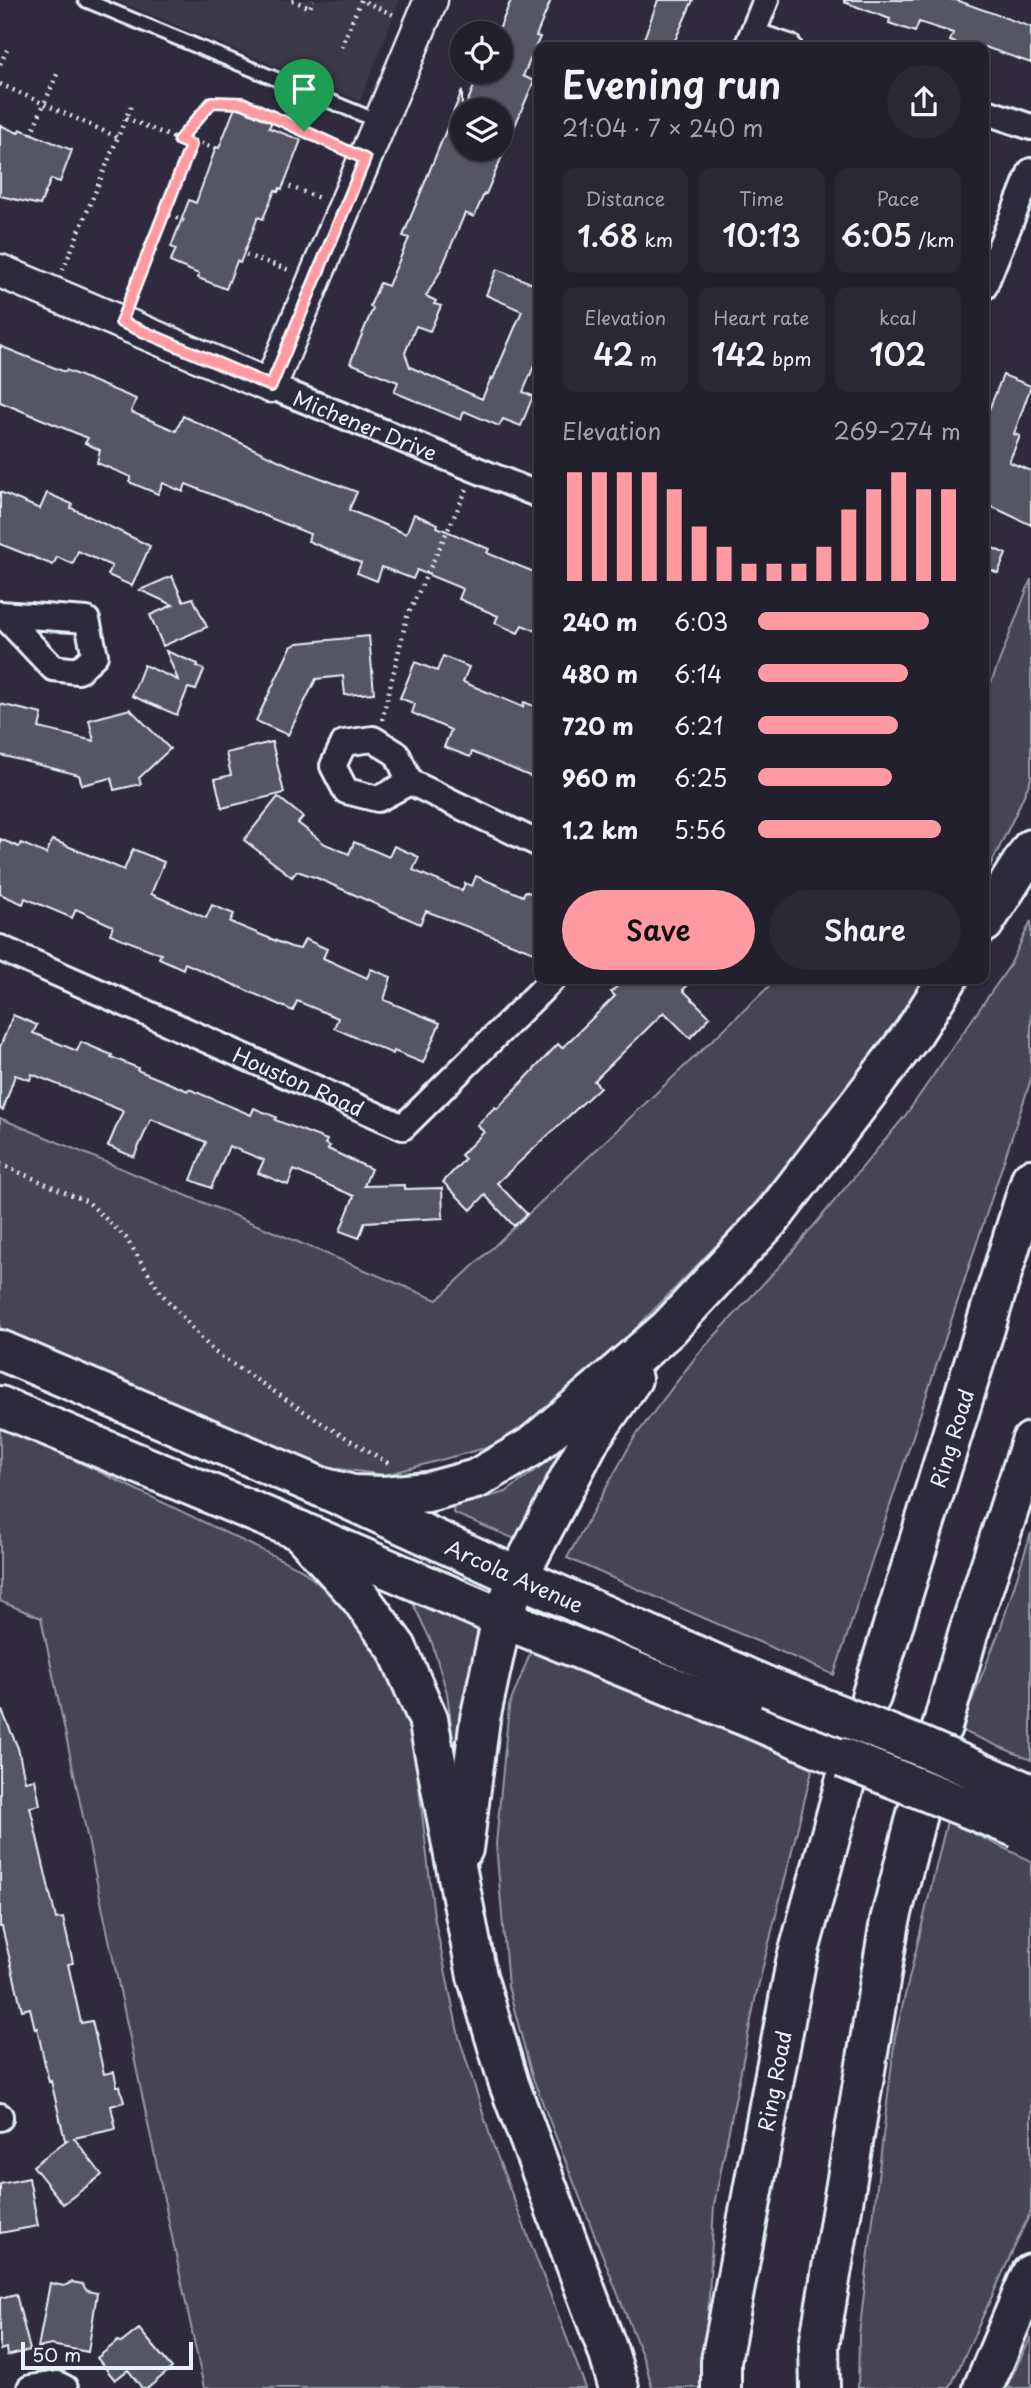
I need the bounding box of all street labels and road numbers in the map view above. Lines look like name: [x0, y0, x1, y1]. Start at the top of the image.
street label: Michener Drive: [289, 381, 442, 468]
street label: Houston Road: [228, 1038, 369, 1124]
street label: Ring Road: [921, 1385, 981, 1492]
street label: Arcola Avenue: [441, 1530, 589, 1620]
street label: Ring Road: [748, 2028, 799, 2134]

